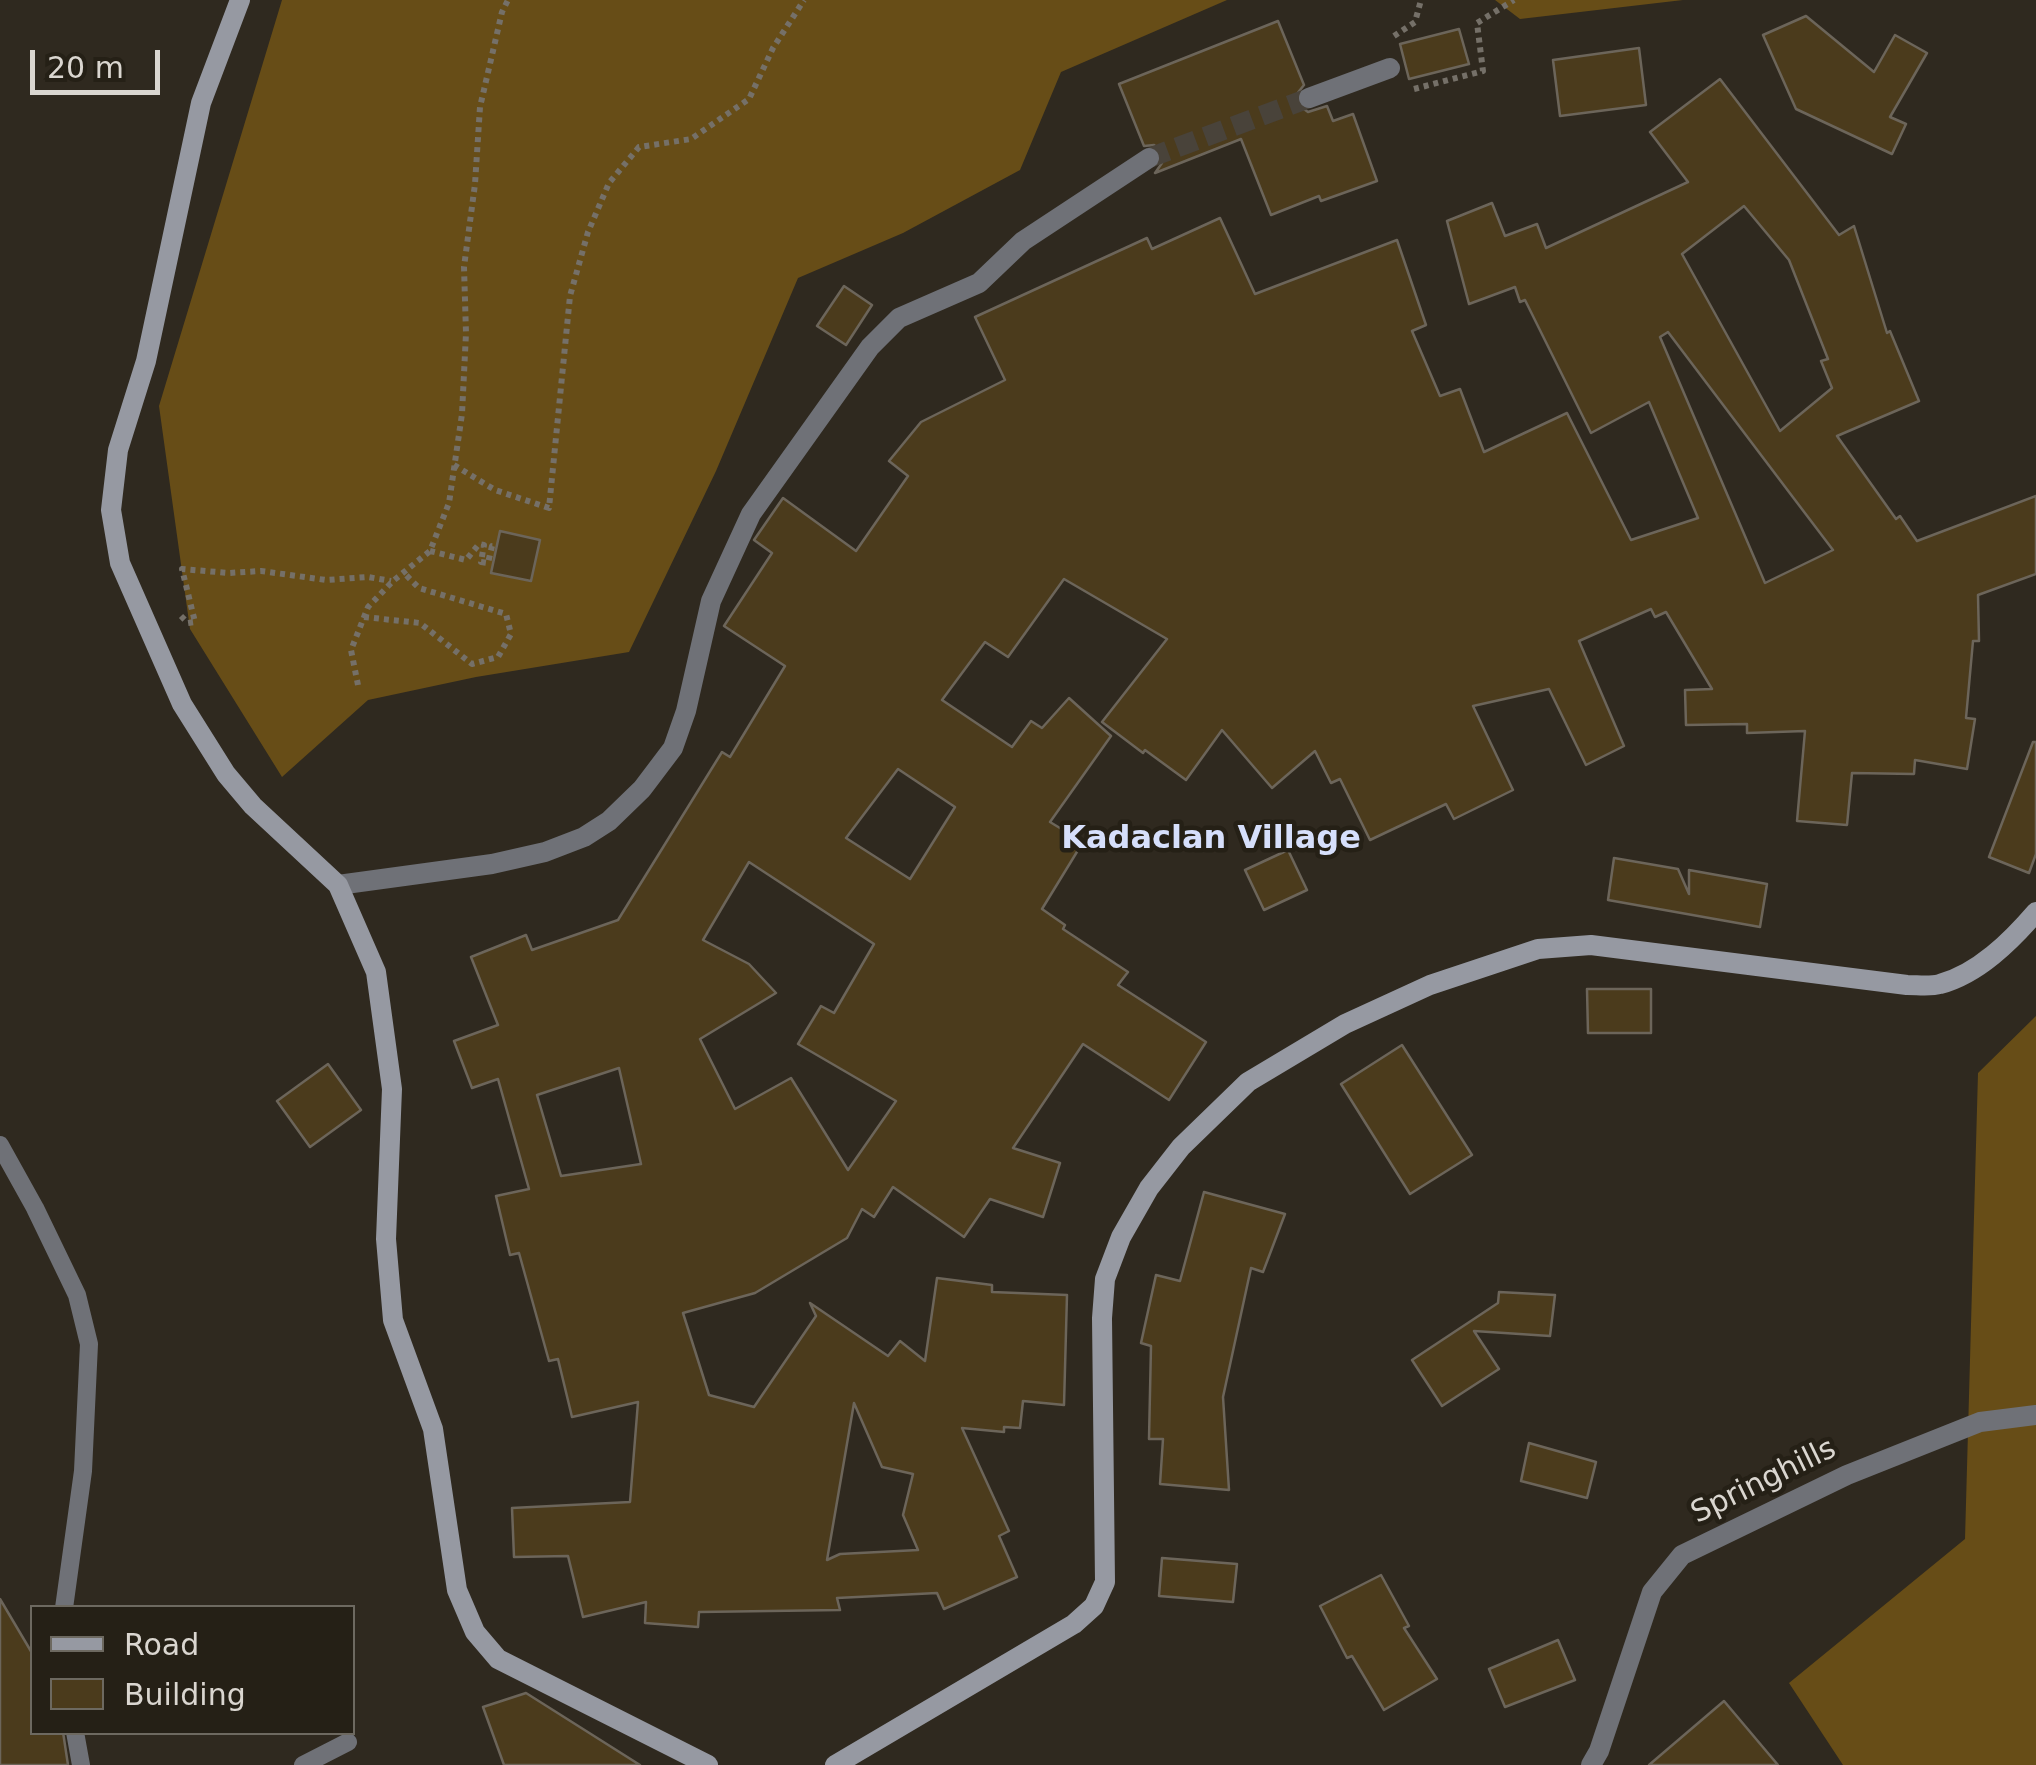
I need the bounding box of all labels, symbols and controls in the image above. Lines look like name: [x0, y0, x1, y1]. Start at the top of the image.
scale bar: [35, 30, 165, 92]
text: 20 m: [47, 50, 124, 85]
district label: Kadaclan Village: [1061, 821, 1361, 859]
street label: Springhills: [1686, 1432, 1842, 1532]
legend: [30, 1605, 355, 1735]
text: Road: [124, 1627, 199, 1662]
text: Building: [124, 1677, 246, 1712]

